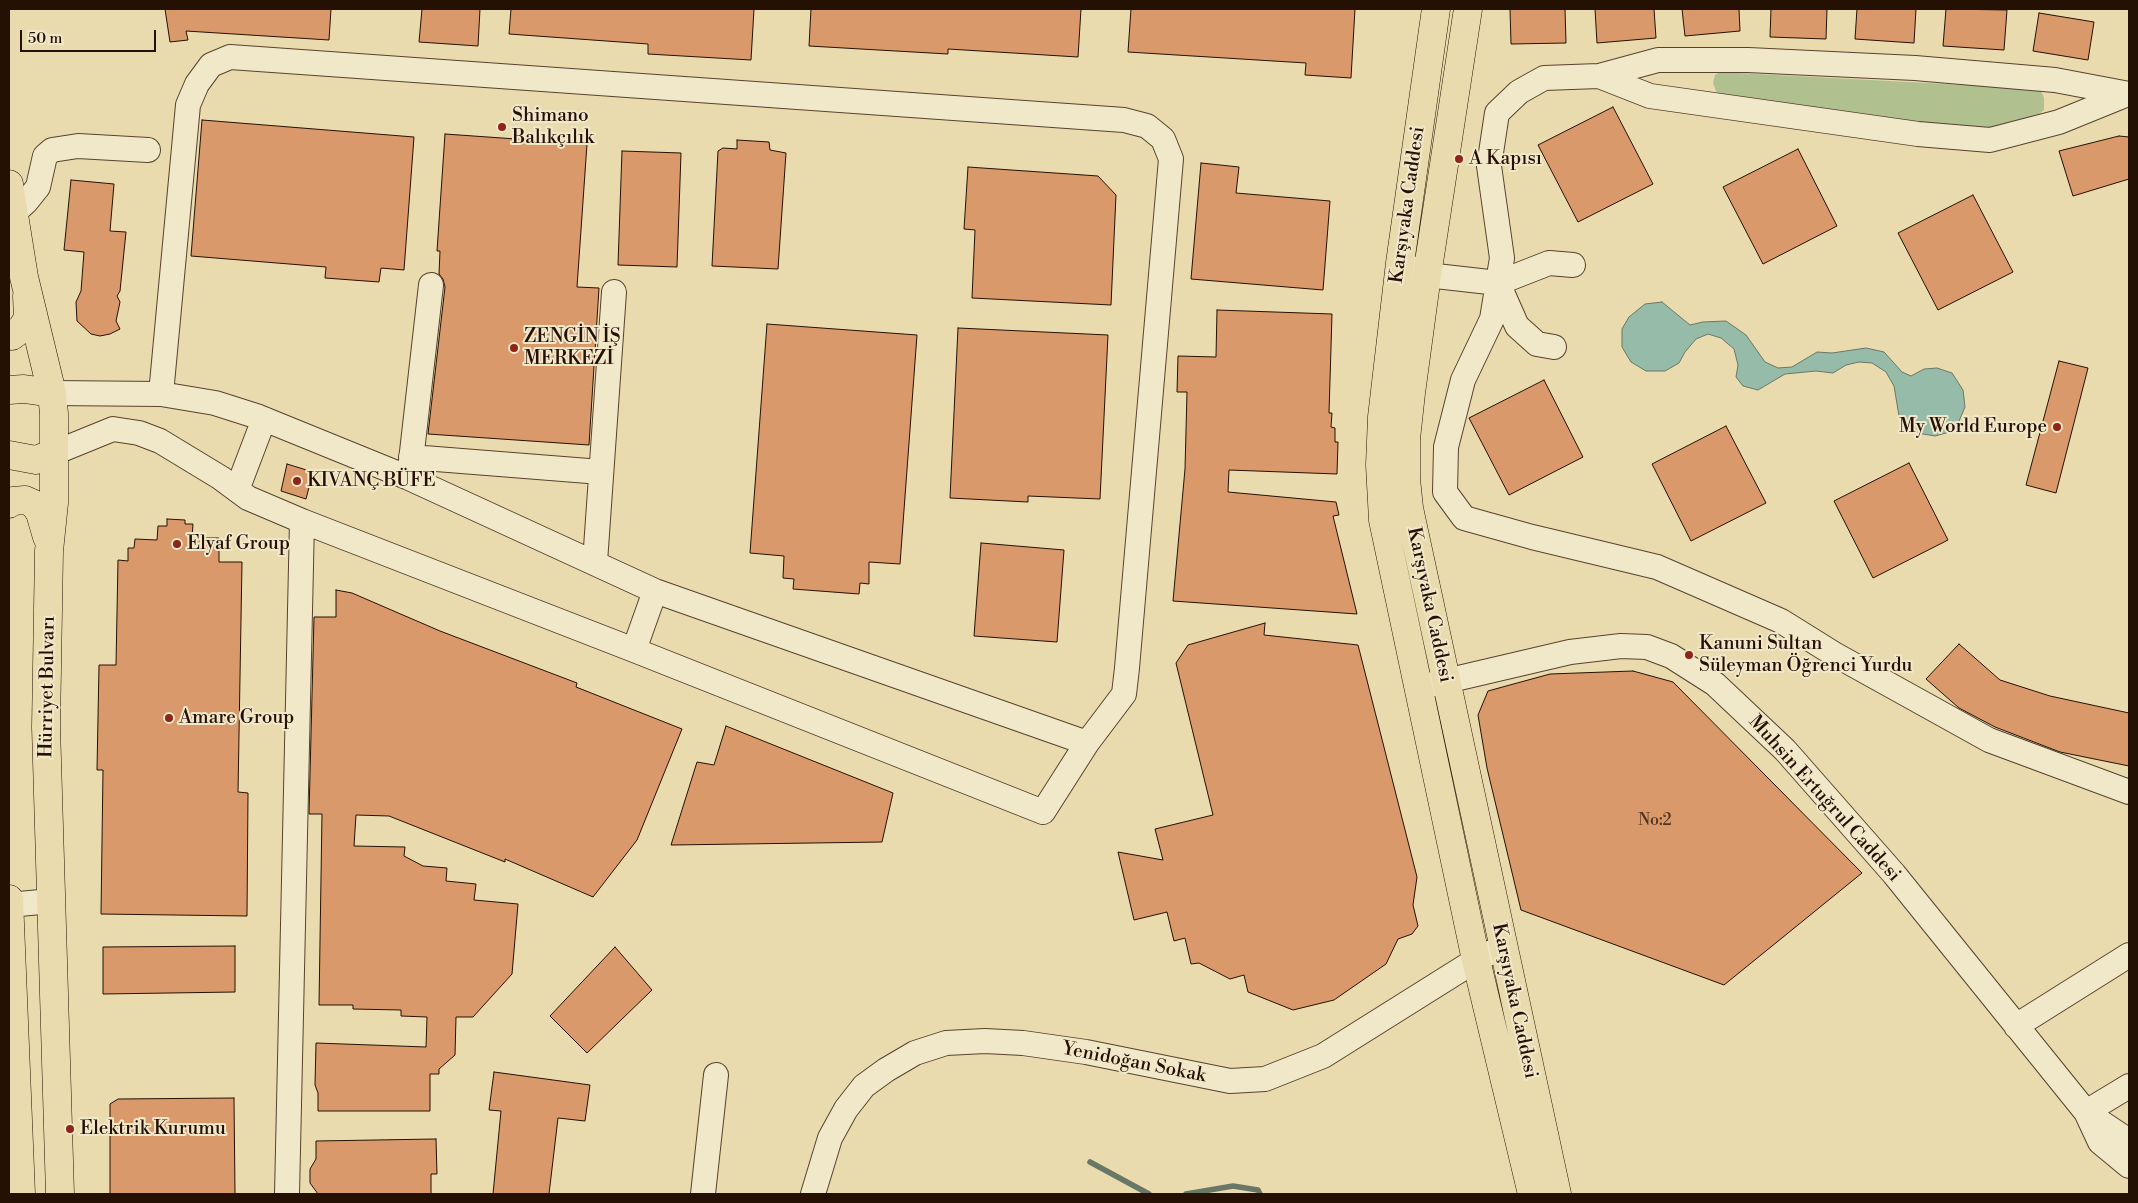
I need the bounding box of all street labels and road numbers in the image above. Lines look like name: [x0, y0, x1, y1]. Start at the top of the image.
street label: Karşıyaka Caddesi: [1386, 125, 1430, 285]
street label: Karşıyaka Caddesi: [1401, 525, 1457, 685]
street label: Hürriyet Bulvarı: [35, 616, 61, 758]
street label: Muhsin Ertuğrul Caddesi: [1743, 711, 1905, 887]
street label: Karşıyaka Caddesi: [1486, 921, 1542, 1081]
street label: Yenidoğan Sokak: [1060, 1038, 1208, 1088]

